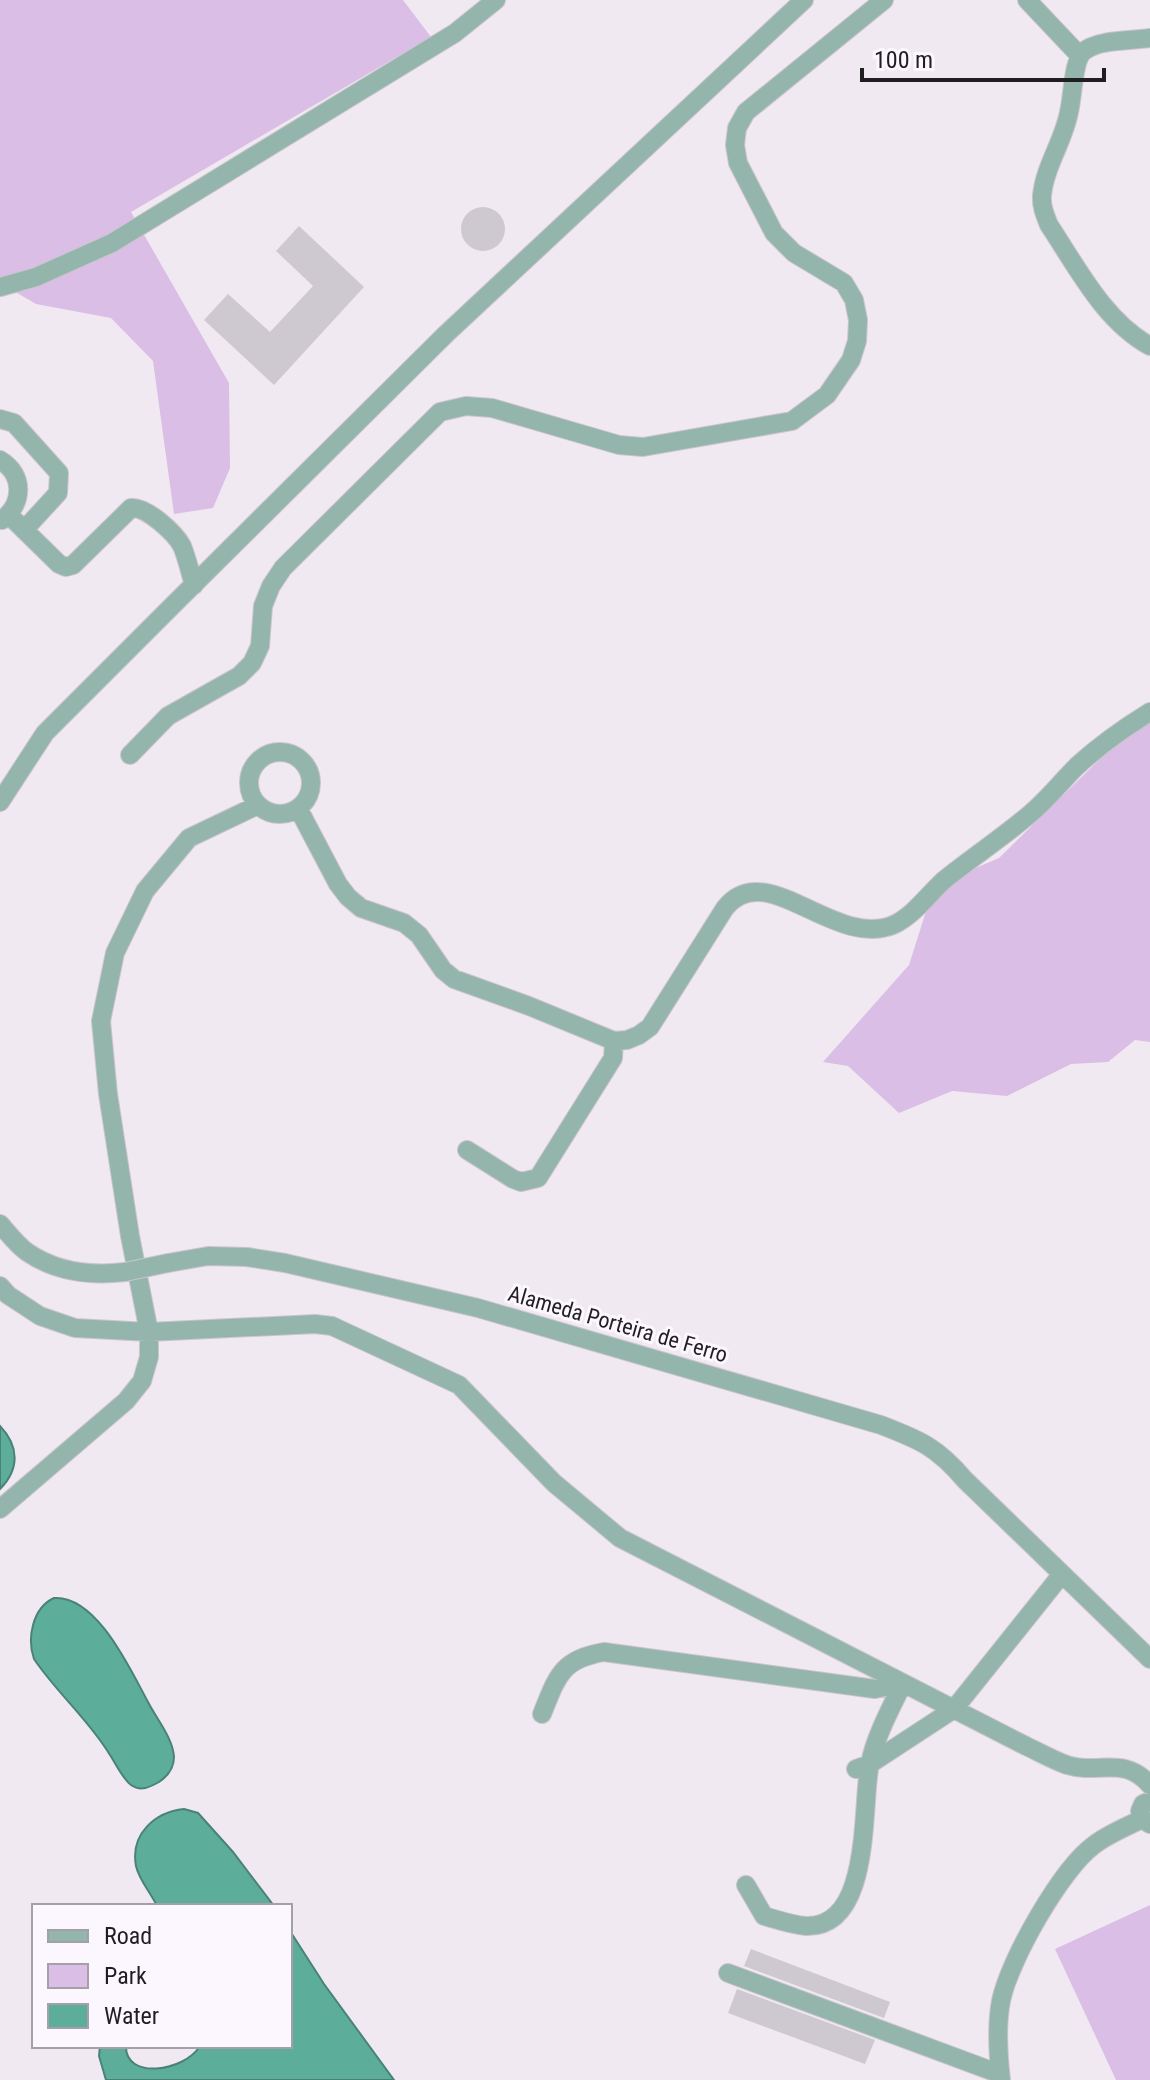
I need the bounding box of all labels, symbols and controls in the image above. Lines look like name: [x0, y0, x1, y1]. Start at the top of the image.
scale bar: [862, 32, 1104, 82]
text: 100 m: [874, 46, 933, 74]
street label: Alameda Porteira de Ferro: [505, 1281, 731, 1367]
legend: [32, 1904, 292, 2048]
text: Road: [104, 1922, 152, 1950]
text: Park: [104, 1962, 147, 1990]
text: Water: [104, 2002, 159, 2030]

